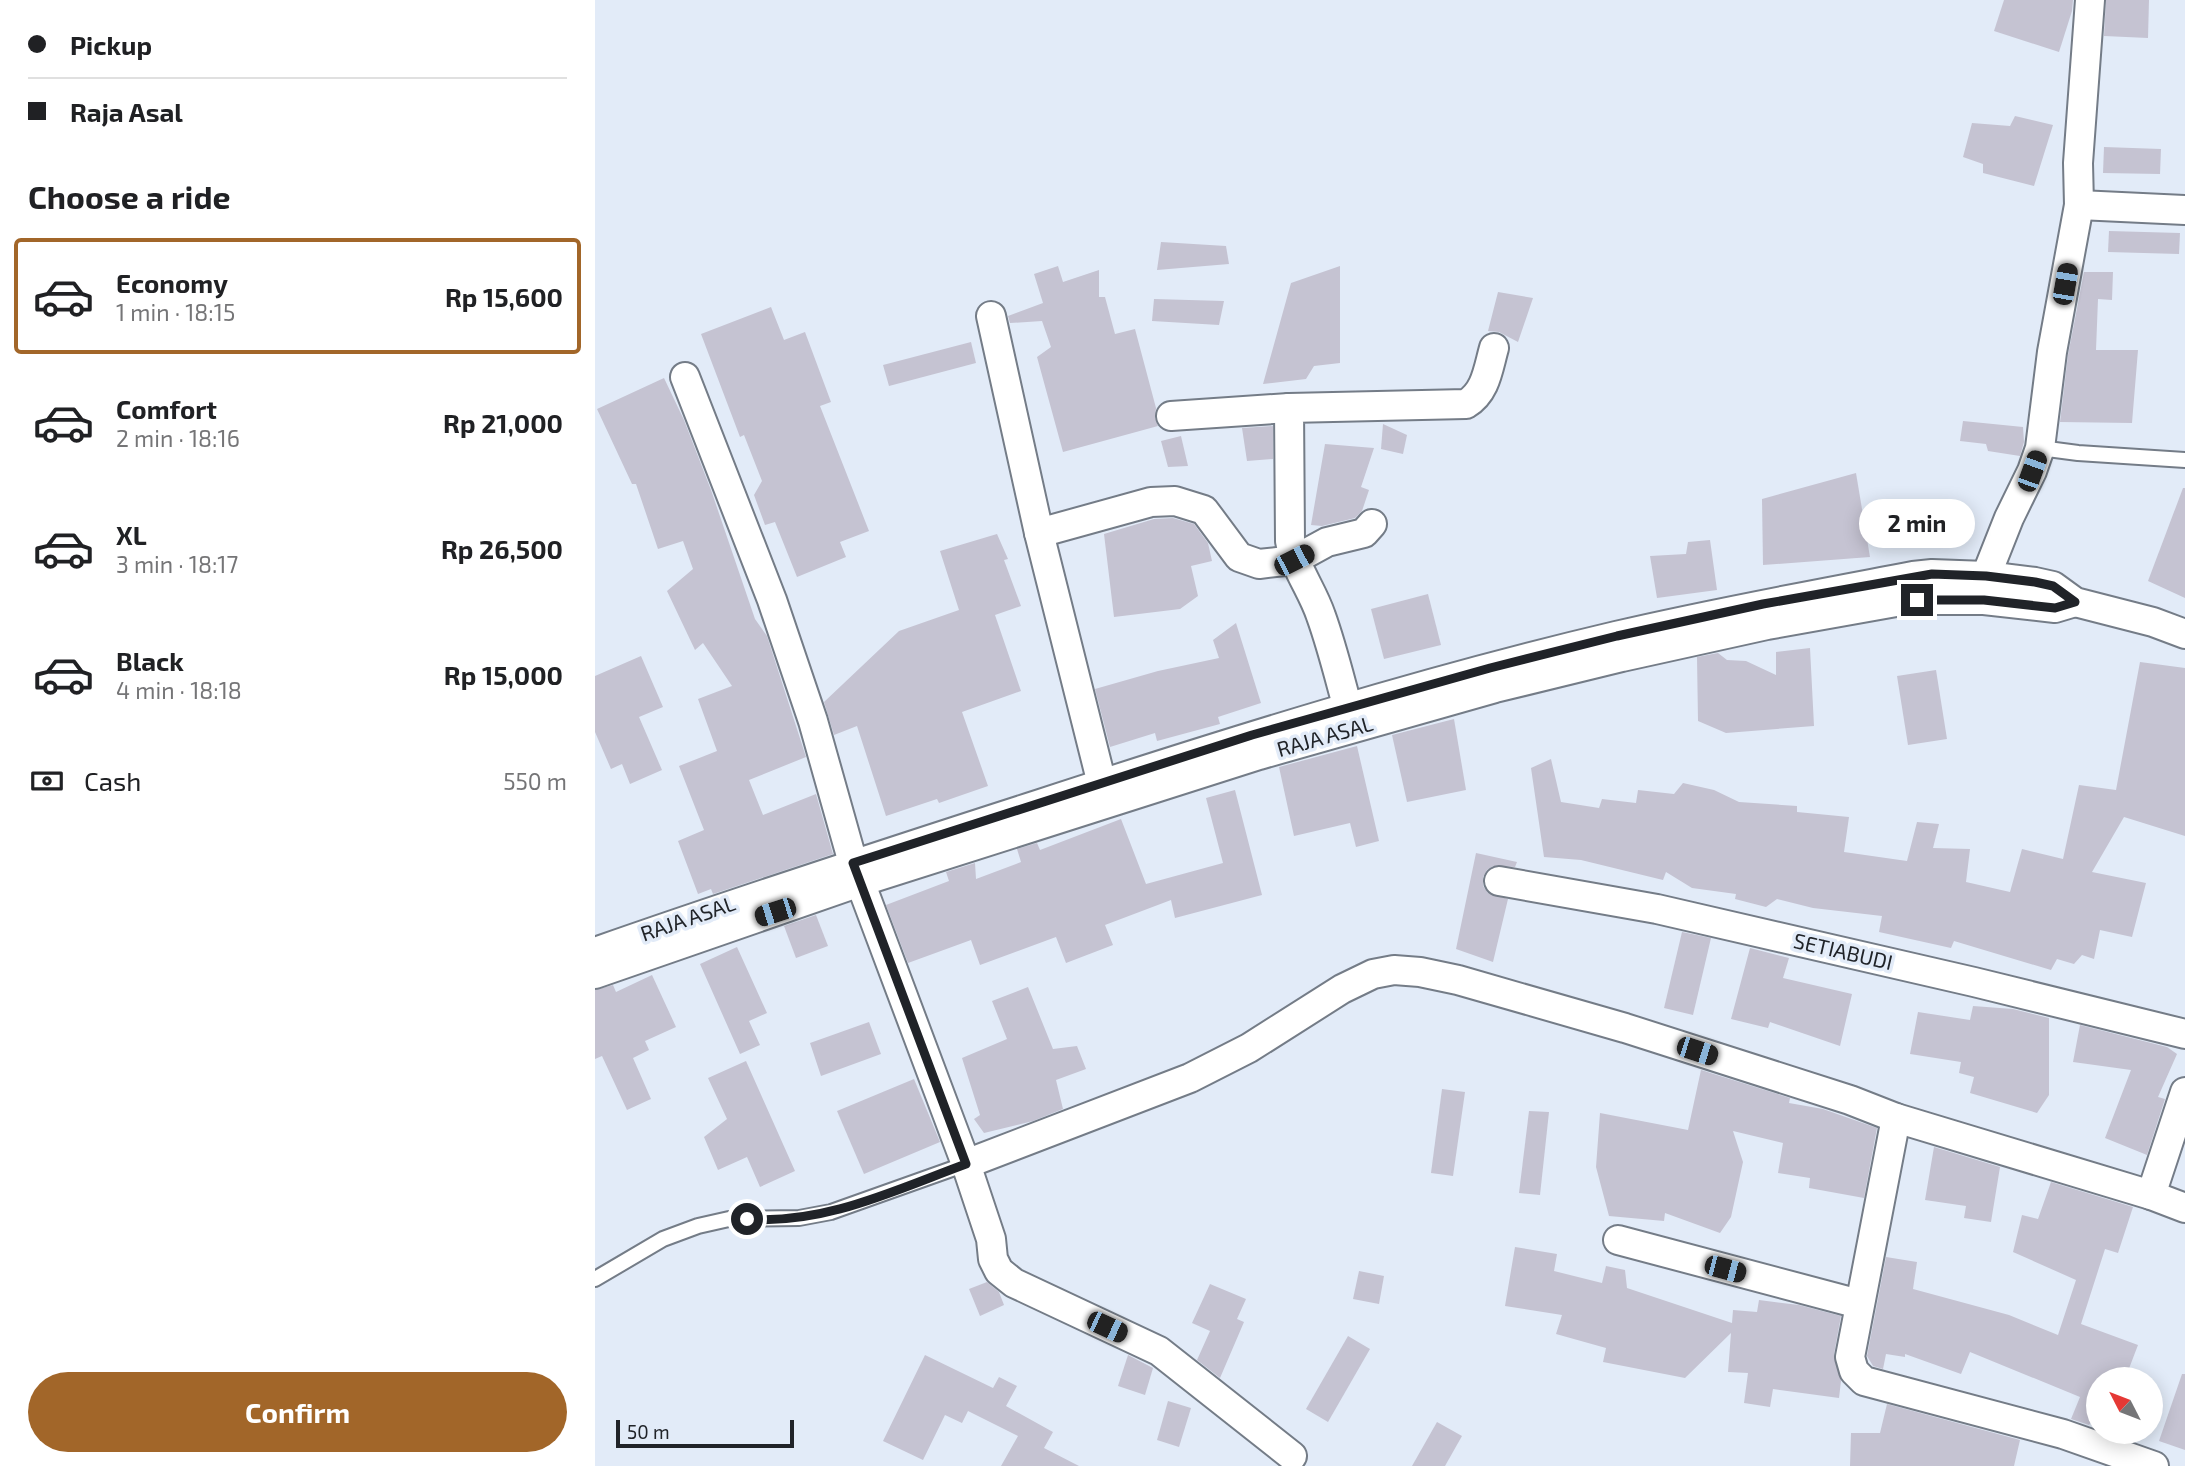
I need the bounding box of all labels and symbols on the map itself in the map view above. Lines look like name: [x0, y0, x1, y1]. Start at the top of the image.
car: [2052, 261, 2079, 307]
car: [2015, 448, 2050, 494]
callout: 2 min: [1859, 498, 1975, 548]
car: [1271, 541, 1318, 579]
route end: [1901, 584, 1933, 616]
street label: RAJA ASAL: [1274, 710, 1376, 761]
street label: RAJA ASAL: [637, 890, 738, 945]
car: [752, 896, 799, 928]
street label: SETIABUDI: [1791, 927, 1895, 974]
car: [1674, 1035, 1721, 1067]
route start: [731, 1203, 763, 1235]
car: [1702, 1253, 1749, 1285]
car: [1084, 1309, 1131, 1345]
north arrow: [2086, 1367, 2163, 1444]
scale bar: [616, 1417, 795, 1449]

